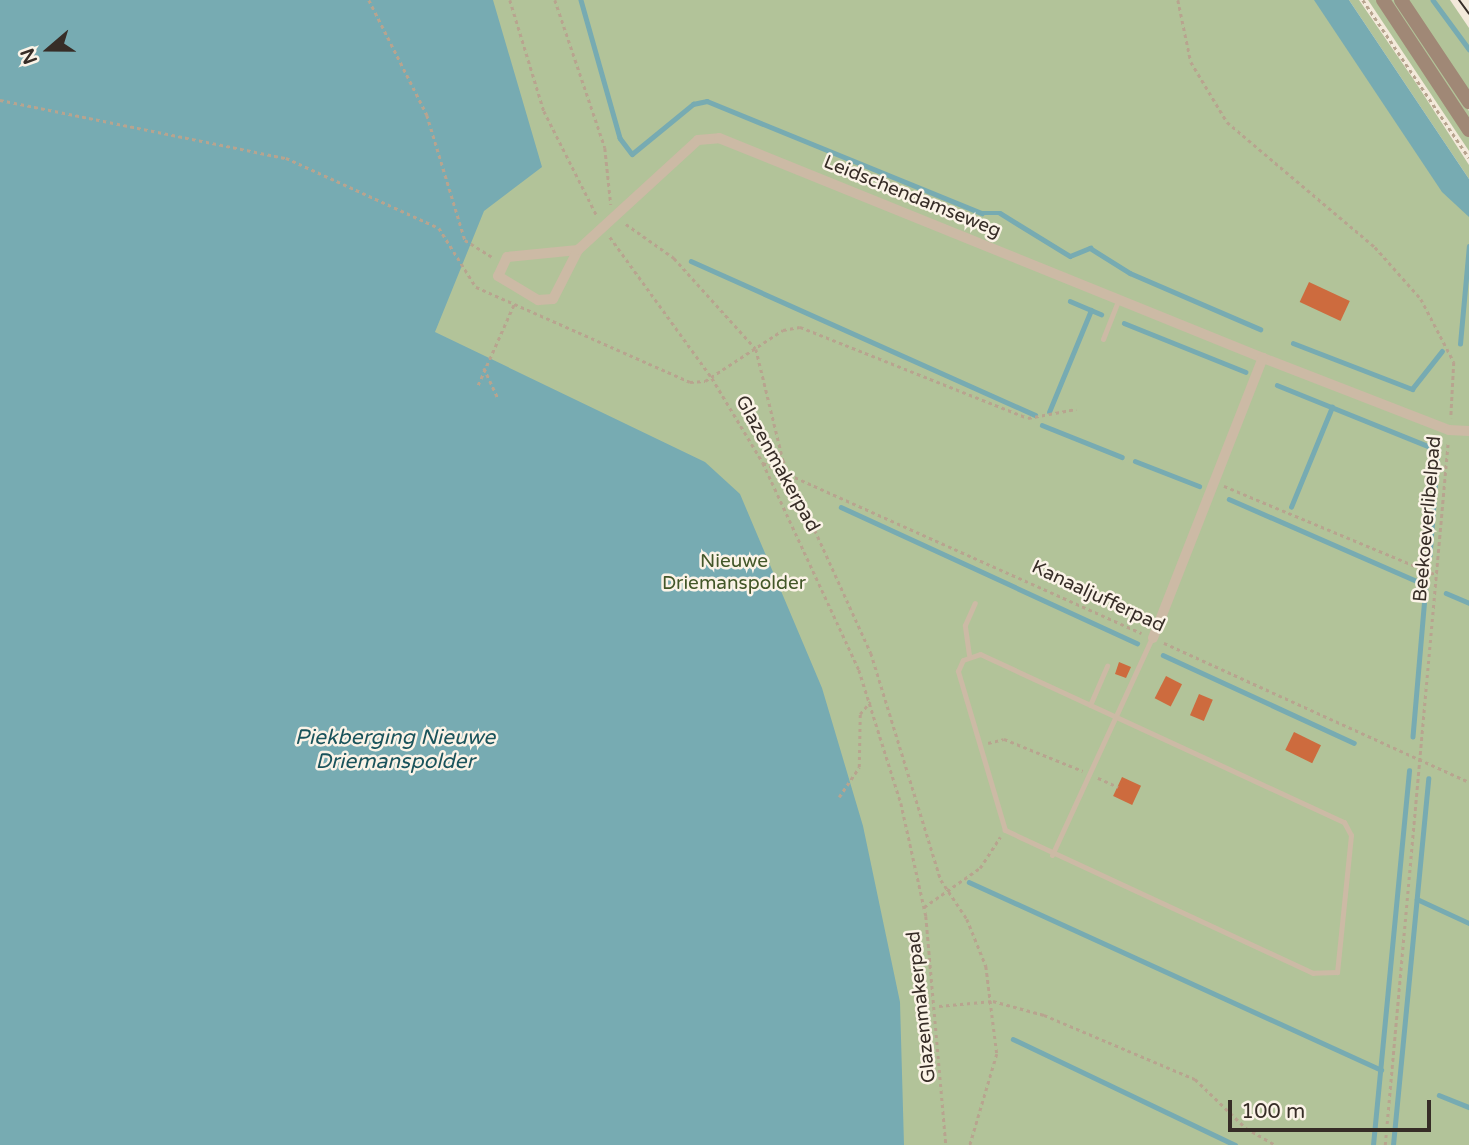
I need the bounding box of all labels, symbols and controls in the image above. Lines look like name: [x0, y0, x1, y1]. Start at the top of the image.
north arrow: [14, 14, 84, 84]
text: N: [16, 45, 42, 67]
street label: Leidschendamseweg: [820, 151, 1004, 243]
street label: Glazenmakerpad: [730, 392, 824, 536]
street label: Beekoeverlibelpad: [1409, 435, 1447, 603]
park label: Nieuwe Driemanspolder: [662, 551, 806, 595]
street label: Kanaaljufferpad: [1028, 556, 1168, 638]
water label: Piekberging Nieuwe Driemanspolder: [295, 725, 495, 775]
street label: Glazenmakerpad: [903, 930, 941, 1084]
scale bar: [1231, 1086, 1434, 1130]
text: 100 m: [1241, 1099, 1305, 1124]

